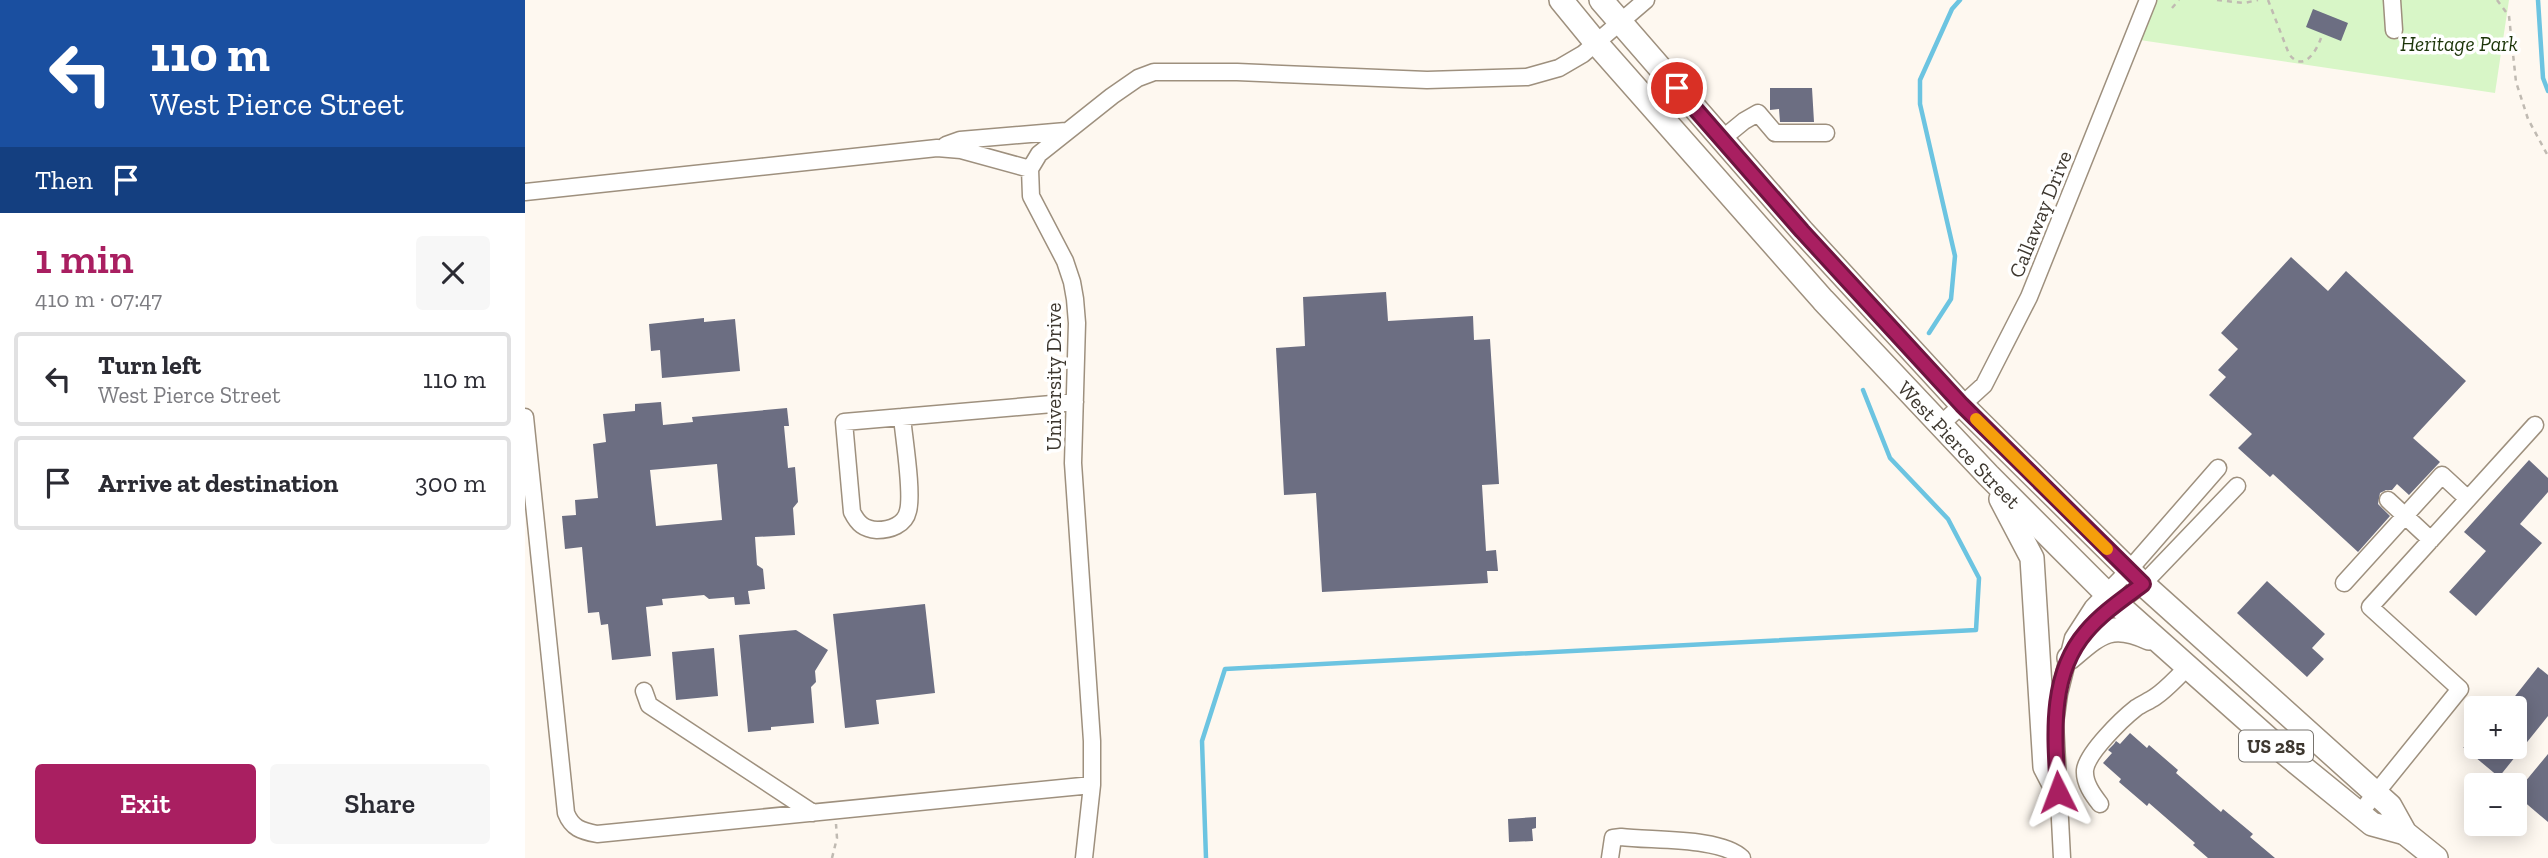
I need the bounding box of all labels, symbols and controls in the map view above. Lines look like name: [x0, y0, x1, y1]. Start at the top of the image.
text: 110 m: [150, 25, 270, 84]
icon: left: [35, 28, 126, 119]
park label: Heritage Park: [2400, 31, 2518, 56]
pin: [1647, 58, 1707, 118]
icon: arrive: [1658, 69, 1696, 107]
text: West Pierce Street: [150, 85, 404, 123]
street label: Callaway Drive: [2003, 147, 2077, 281]
icon: arrive: [107, 161, 145, 199]
text: Then: [35, 164, 93, 196]
text: 1 min: [35, 233, 134, 284]
button: close: [416, 236, 490, 310]
text: 410 m · 07:47: [35, 285, 162, 313]
street label: University Drive: [1041, 303, 1066, 451]
text: Turn left: [98, 349, 201, 381]
icon: left: [39, 360, 77, 398]
text: 110 m: [423, 363, 486, 395]
street label: West Pierce Street: [1893, 375, 2026, 513]
text: West Pierce Street: [98, 381, 280, 409]
icon: arrive: [39, 464, 77, 502]
text: Arrive at destination: [98, 467, 338, 499]
text: 300 m: [415, 467, 486, 499]
map controls: [2464, 696, 2527, 836]
button: +: [2464, 696, 2527, 759]
road number: US 285: [2239, 730, 2313, 762]
position arrow: [2021, 755, 2095, 829]
button: Exit: [35, 764, 256, 844]
button: Share: [270, 764, 490, 844]
button: −: [2464, 773, 2527, 836]

